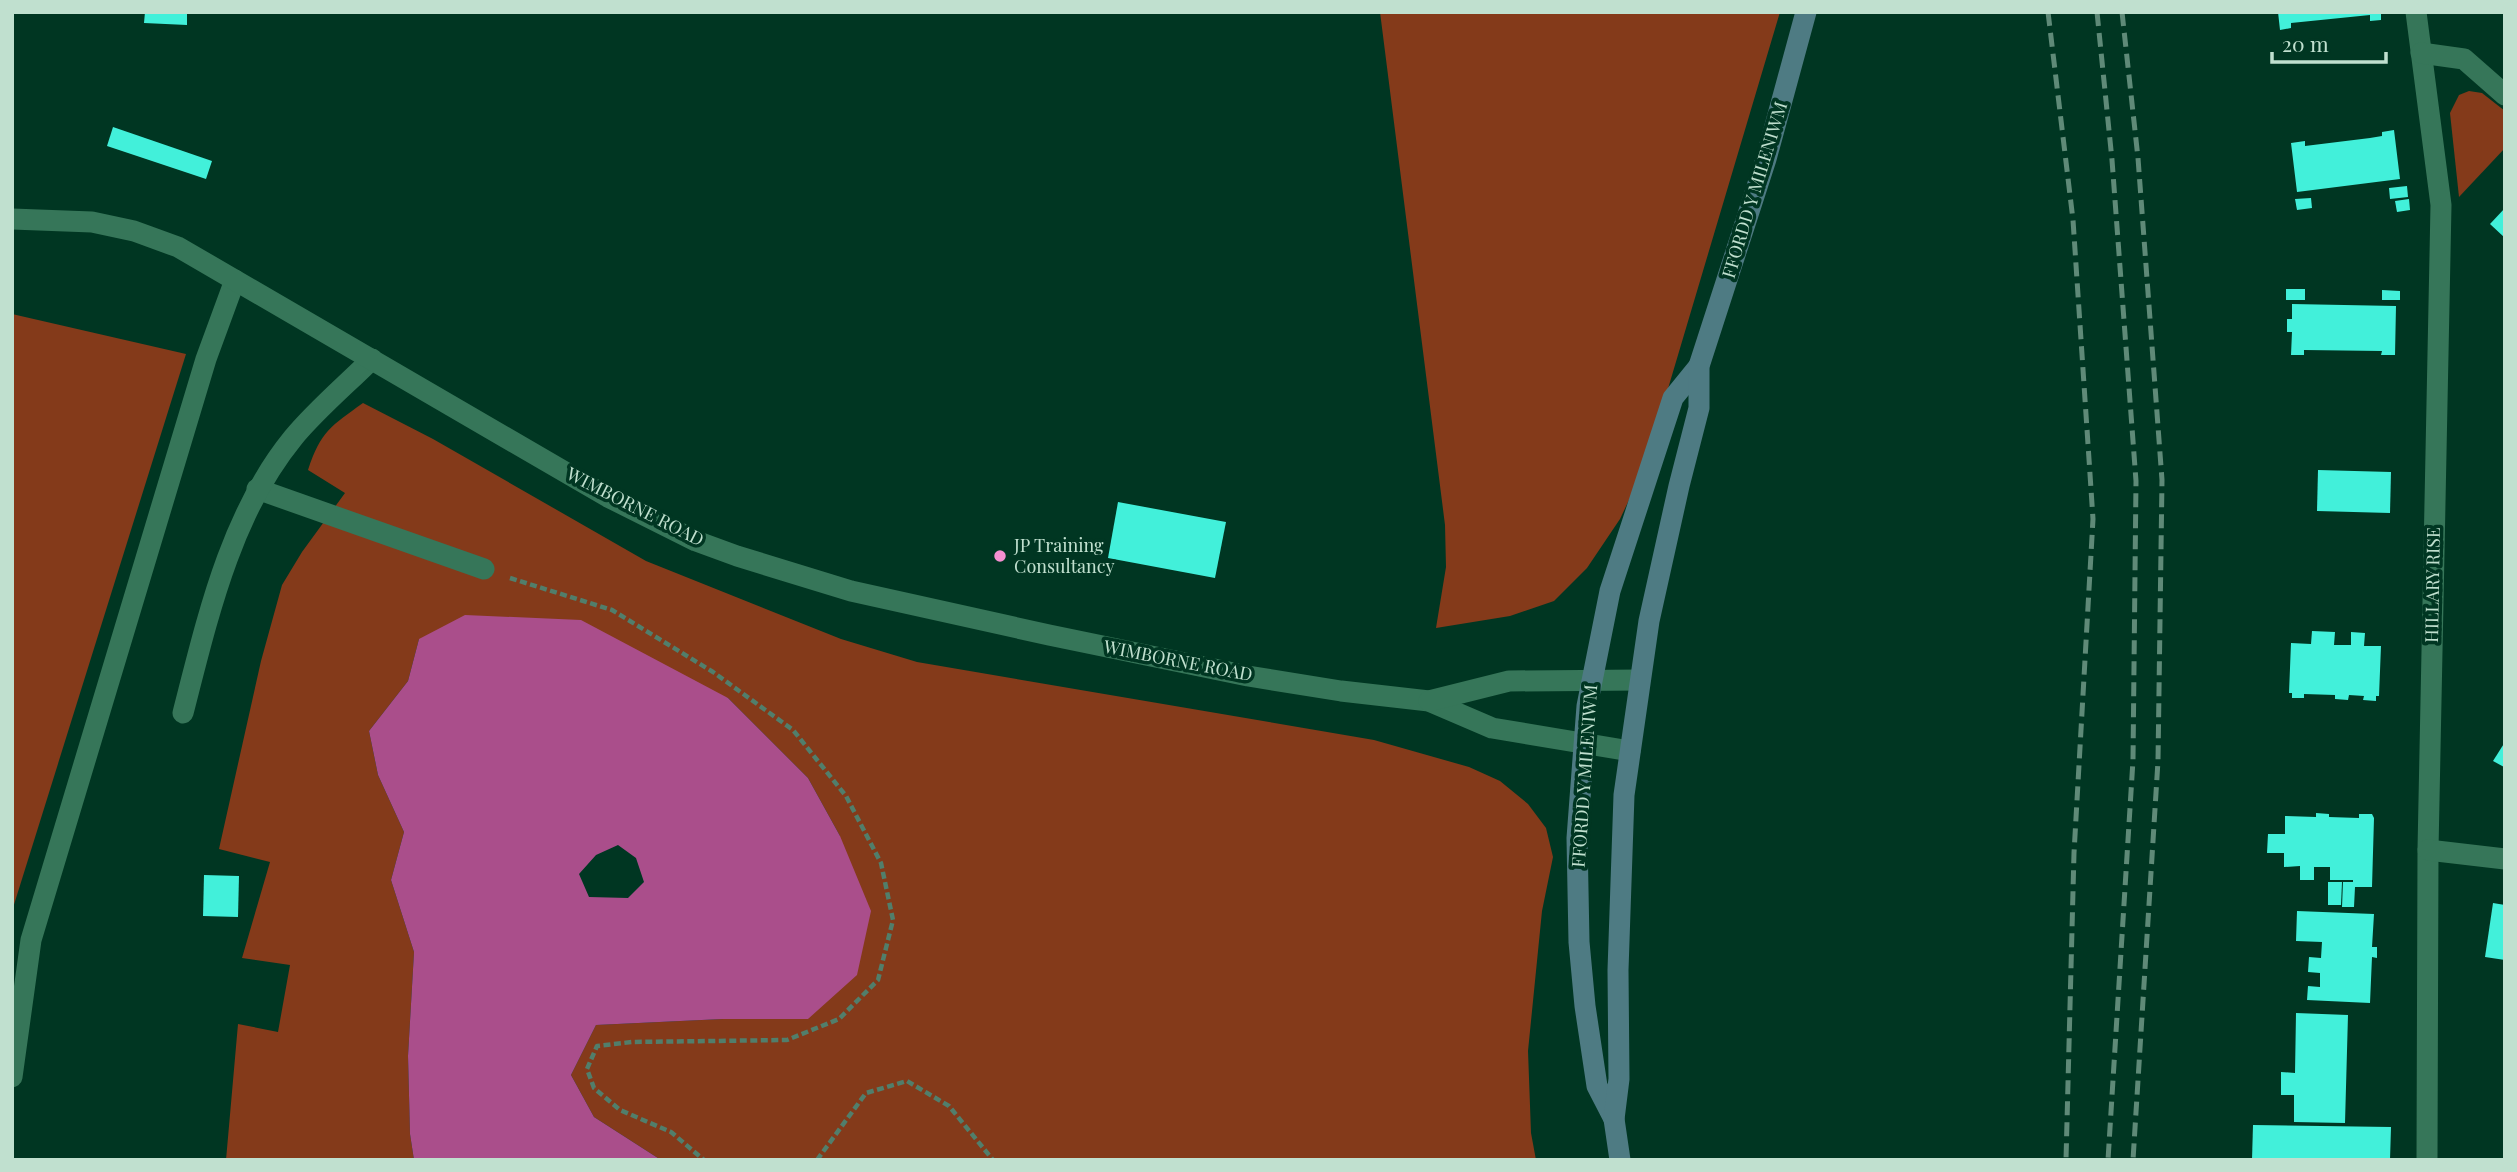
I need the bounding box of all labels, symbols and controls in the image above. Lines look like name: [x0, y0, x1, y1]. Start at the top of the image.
scale bar: [2272, 21, 2386, 65]
text: 20 m: [2282, 29, 2329, 57]
street label: FFORDD Y MILENIWM: [1716, 98, 1792, 281]
street label: WIMBORNE ROAD: [562, 461, 708, 551]
street label: HILLARY RISE: [2419, 527, 2445, 643]
place label: JP Training Consultancy: [1013, 533, 1115, 578]
marker: JP Training Consultancy: [992, 548, 1008, 564]
street label: WIMBORNE ROAD: [1101, 634, 1255, 686]
street label: FFORDD Y MILENIWM: [1566, 684, 1602, 868]

